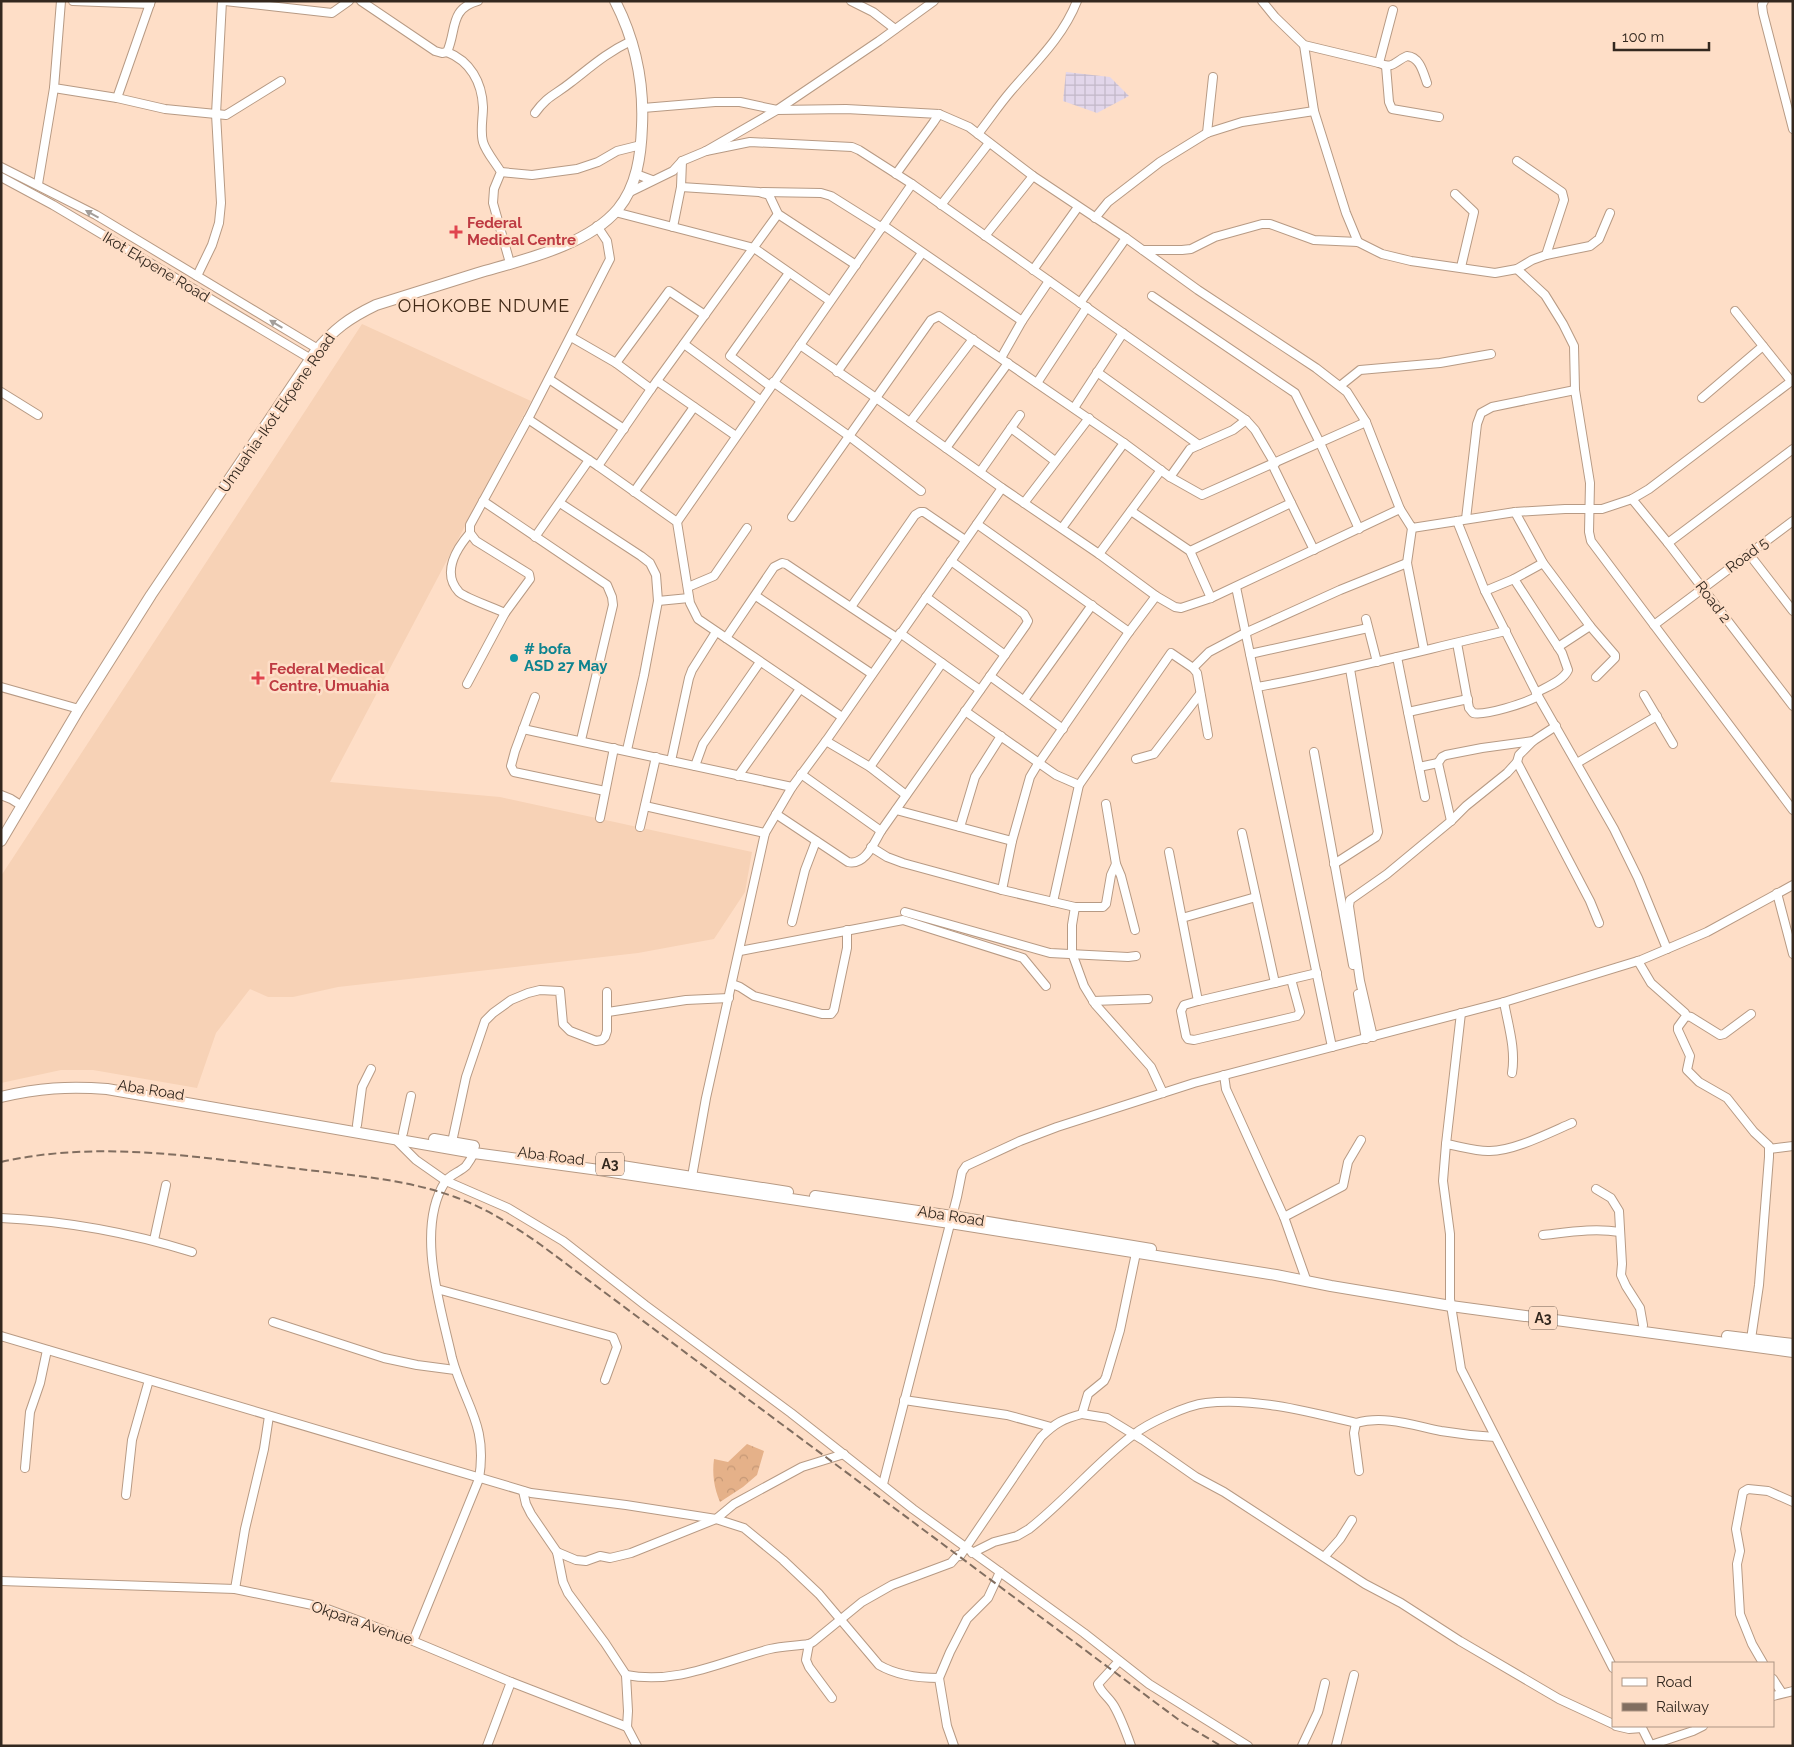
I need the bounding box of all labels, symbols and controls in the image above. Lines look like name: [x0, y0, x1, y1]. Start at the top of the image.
scale bar: [1614, 20, 1709, 52]
text: 100 m: [1622, 28, 1664, 46]
one-way arrow: [85, 209, 98, 218]
place label: Federal Medical Centre: [467, 214, 576, 249]
marker: Federal Medical Centre: [449, 225, 463, 239]
street label: Ikot Ekpene Road: [99, 228, 213, 306]
district label: OHOKOBE NDUME: [398, 295, 570, 316]
one-way arrow: [270, 319, 283, 328]
street label: Umuahia-Ikot Ekpene Road: [215, 330, 339, 496]
street label: Road 5: [1722, 533, 1772, 577]
street label: Road 2: [1691, 578, 1735, 627]
place label: # bofa ASD 27 May: [524, 640, 608, 675]
marker: # bofa ASD 27 May: [508, 652, 520, 664]
place label: Federal Medical Centre, Umuahia: [269, 660, 390, 695]
marker: Federal Medical Centre, Umuahia: [251, 671, 265, 685]
street label: Aba Road: [116, 1076, 186, 1104]
street label: Aba Road: [516, 1143, 586, 1169]
road number: A3: [596, 1152, 624, 1176]
street label: Aba Road: [916, 1202, 986, 1230]
road number: A3: [1529, 1306, 1557, 1330]
street label: Okpara Avenue: [309, 1597, 415, 1649]
legend: [1612, 1662, 1774, 1727]
text: Road: [1656, 1673, 1692, 1691]
text: Railway: [1656, 1698, 1709, 1716]

